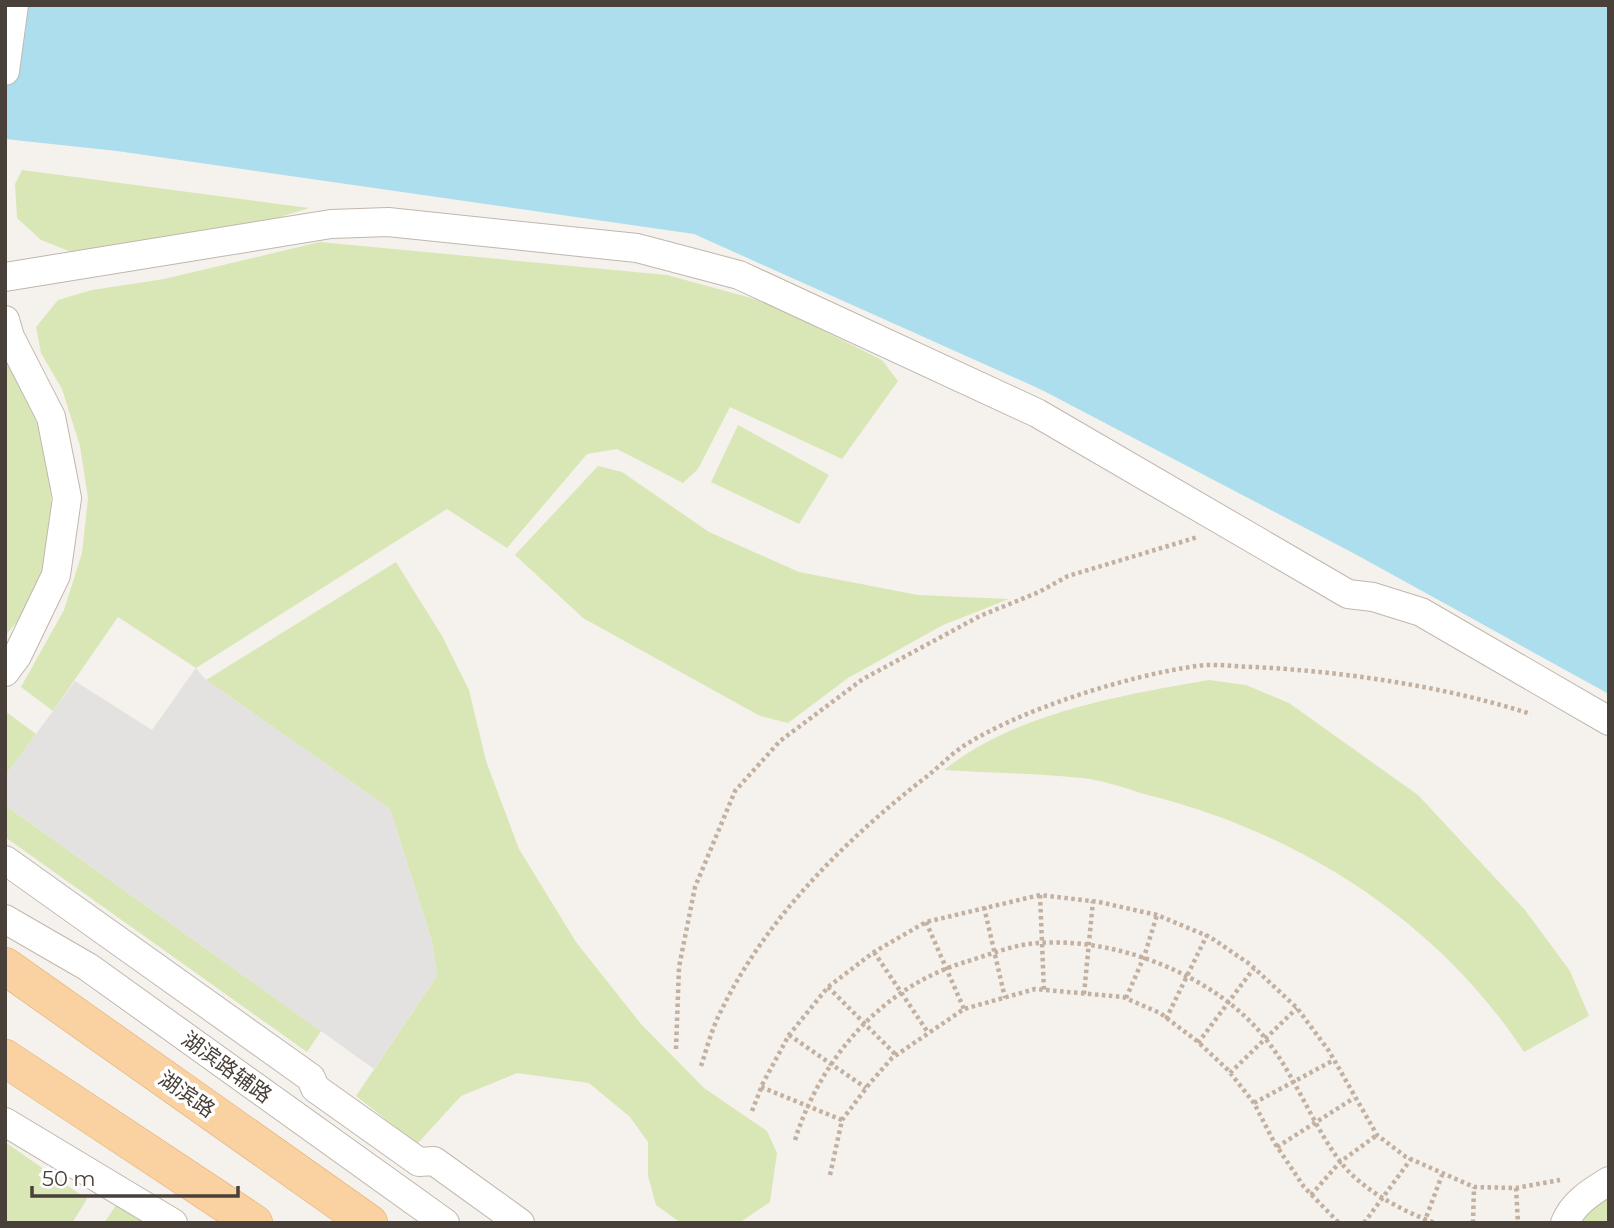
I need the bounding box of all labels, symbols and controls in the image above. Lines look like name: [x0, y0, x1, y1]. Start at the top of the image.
street label: 湖滨路辅路: [177, 1026, 277, 1108]
street label: 湖滨路: [154, 1066, 220, 1122]
scale bar: [32, 1154, 238, 1198]
text: 50 m: [42, 1166, 96, 1191]

